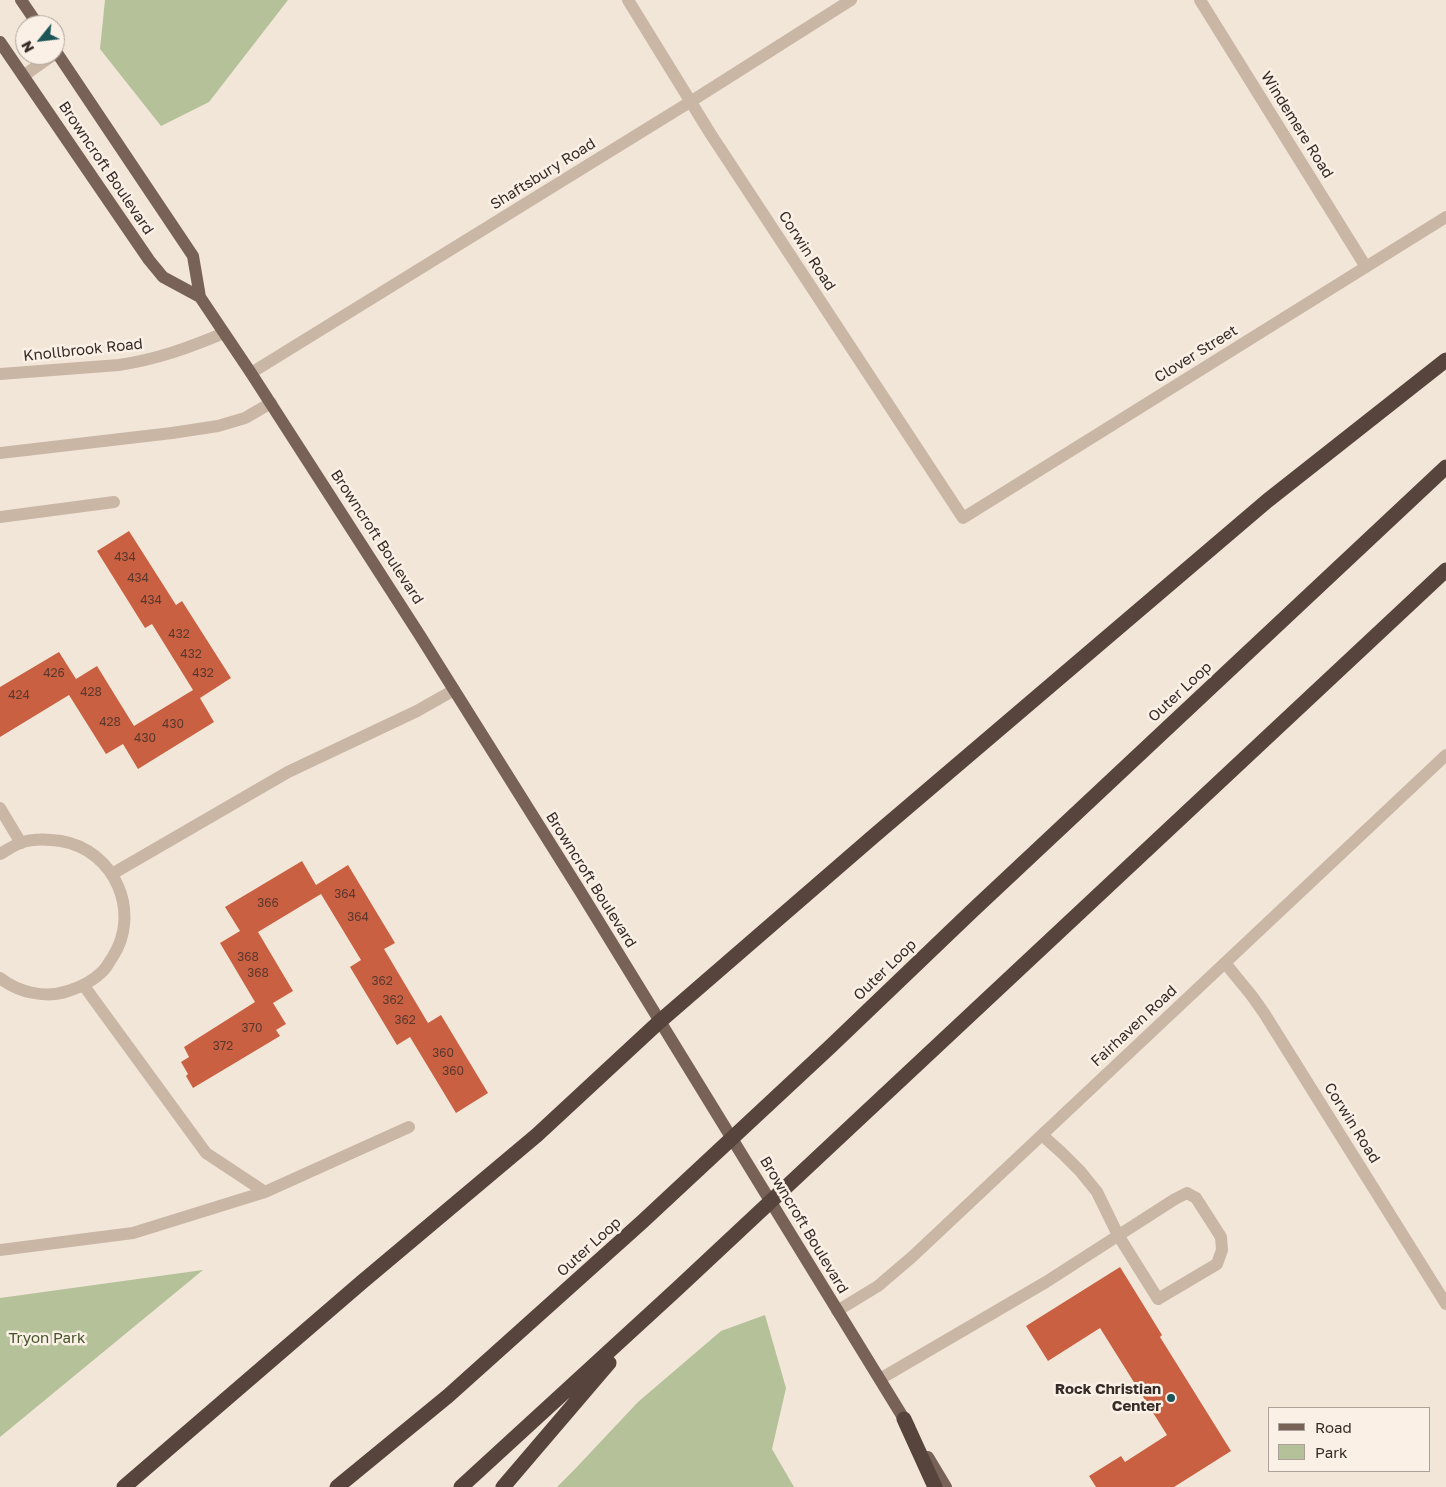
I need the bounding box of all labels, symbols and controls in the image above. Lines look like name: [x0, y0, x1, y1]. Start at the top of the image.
north arrow: [15, 15, 65, 65]
text: N: [17, 38, 37, 56]
street label: Windemere Road: [1257, 68, 1337, 182]
street label: Browncroft Boulevard: [55, 98, 157, 238]
street label: Shaftsbury Road: [487, 134, 599, 214]
street label: Corwin Road: [775, 208, 839, 294]
street label: Clover Street: [1151, 321, 1241, 387]
street label: Knollbrook Road: [22, 335, 144, 365]
street label: Browncroft Boulevard: [327, 466, 427, 608]
house number: 434: [114, 550, 136, 564]
house number: 434: [127, 571, 149, 585]
house number: 434: [140, 593, 162, 607]
house number: 432: [168, 627, 190, 641]
house number: 432: [180, 647, 202, 661]
street label: Outer Loop: [1145, 658, 1215, 726]
house number: 426: [43, 666, 65, 680]
house number: 432: [192, 666, 214, 680]
house number: 428: [80, 685, 102, 699]
house number: 424: [8, 688, 30, 702]
house number: 428: [99, 715, 121, 729]
house number: 430: [162, 717, 184, 731]
house number: 430: [134, 731, 156, 745]
street label: Browncroft Boulevard: [542, 809, 640, 951]
house number: 364: [334, 887, 356, 901]
house number: 366: [257, 896, 279, 910]
house number: 364: [347, 910, 369, 924]
street label: Outer Loop: [850, 936, 920, 1004]
house number: 368: [237, 950, 259, 964]
house number: 368: [247, 966, 269, 980]
house number: 362: [371, 974, 393, 988]
street label: Fairhaven Road: [1087, 982, 1181, 1070]
house number: 362: [382, 993, 404, 1007]
house number: 362: [394, 1013, 416, 1027]
house number: 370: [242, 1021, 262, 1035]
house number: 372: [213, 1039, 233, 1053]
house number: 360: [432, 1046, 454, 1060]
house number: 360: [442, 1064, 464, 1078]
street label: Corwin Road: [1320, 1080, 1384, 1166]
street label: Browncroft Boulevard: [756, 1153, 852, 1297]
street label: Outer Loop: [553, 1214, 625, 1280]
park label: Tryon Park: [9, 1329, 85, 1347]
place label: Rock Christian Center: [1055, 1380, 1161, 1415]
marker: Rock Christian Center: [1165, 1392, 1177, 1404]
legend: [1268, 1407, 1431, 1472]
text: Road: [1315, 1418, 1352, 1436]
text: Park: [1315, 1443, 1347, 1461]

